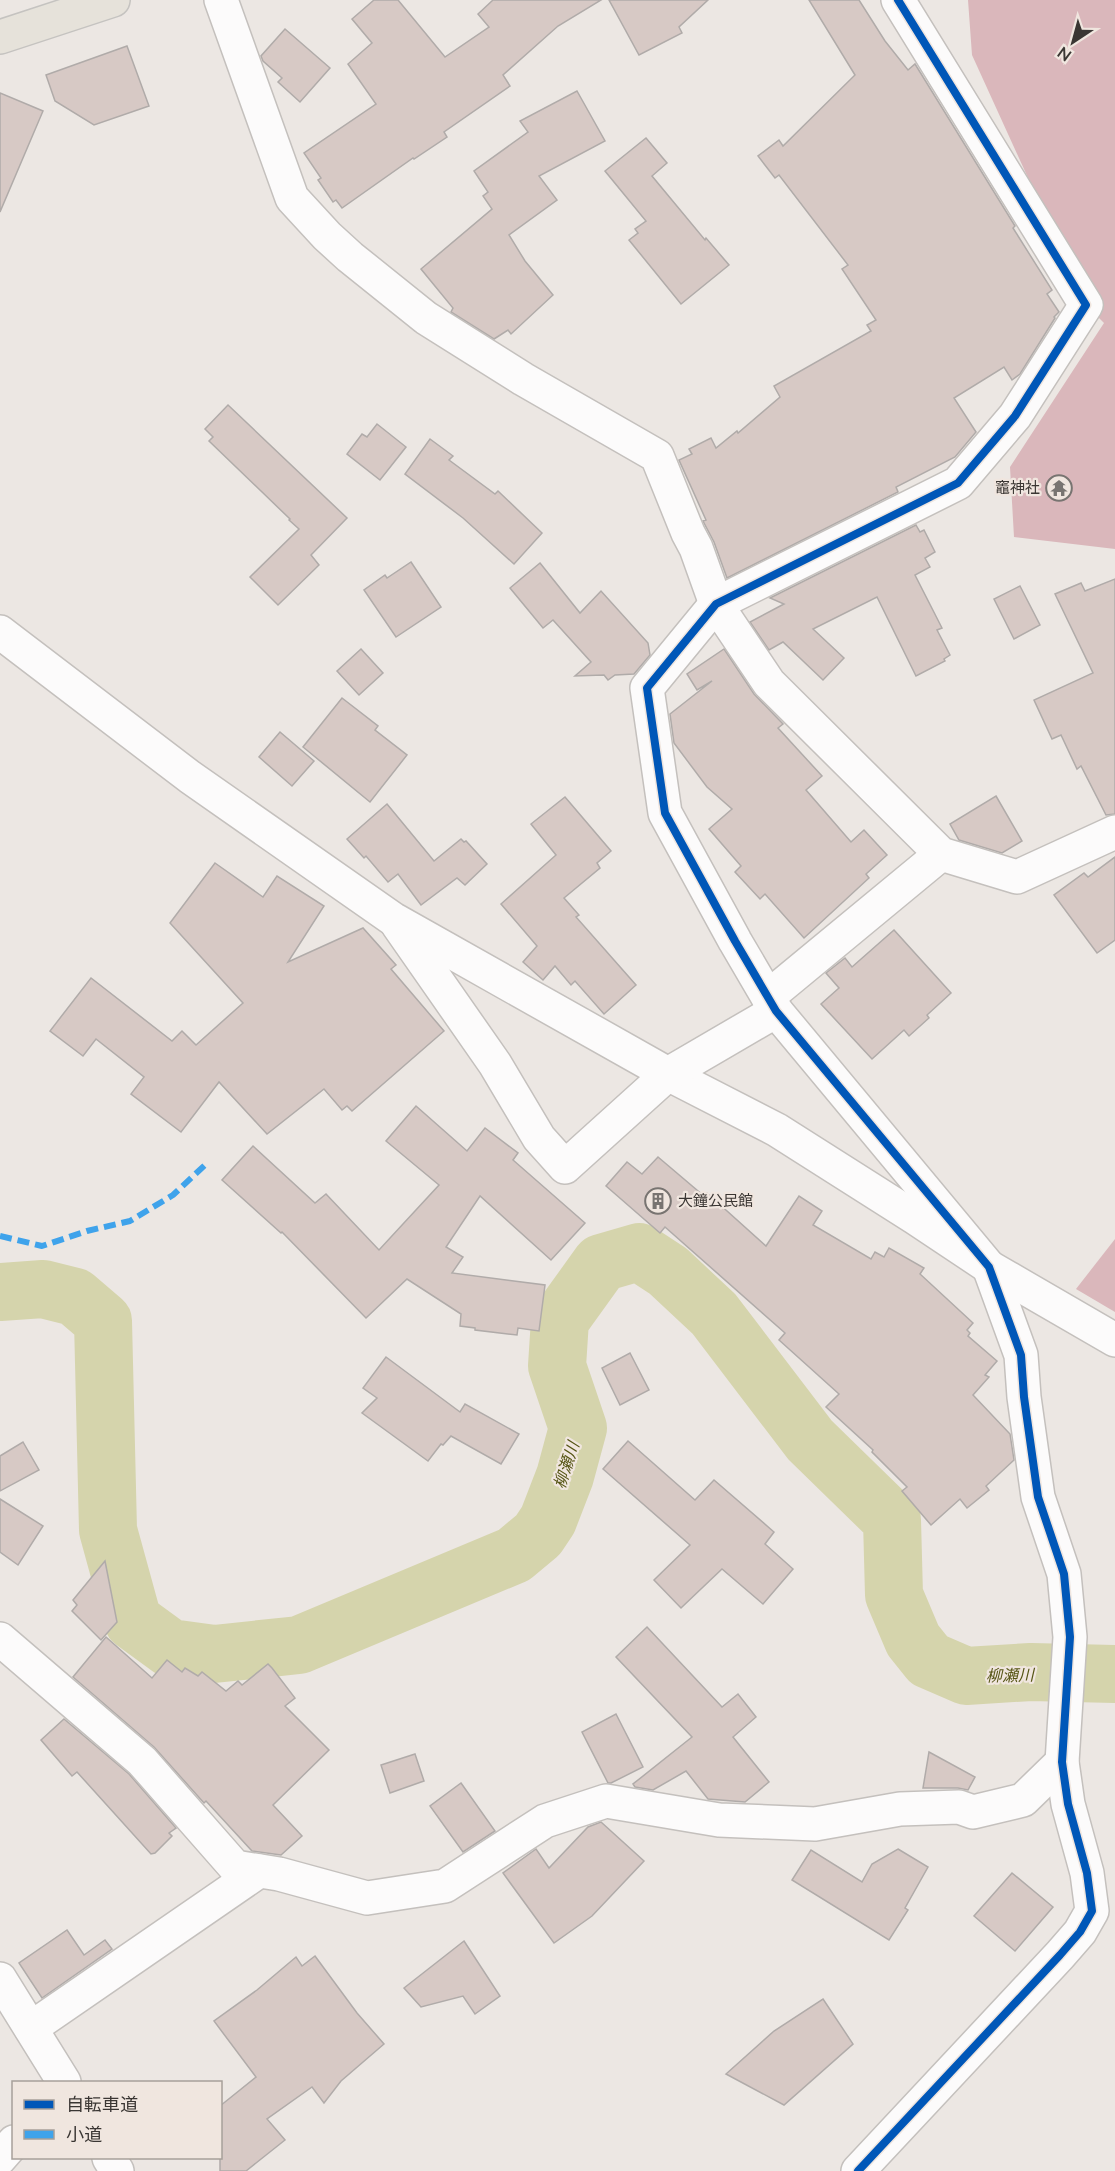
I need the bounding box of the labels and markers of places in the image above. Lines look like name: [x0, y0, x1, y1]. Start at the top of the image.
temple icon: 竈神社: [1044, 473, 1074, 503]
place label: 竈神社: [995, 478, 1040, 496]
building icon: 大鐘公民館: [643, 1186, 673, 1216]
place label: 大鐘公民館: [678, 1191, 753, 1209]

